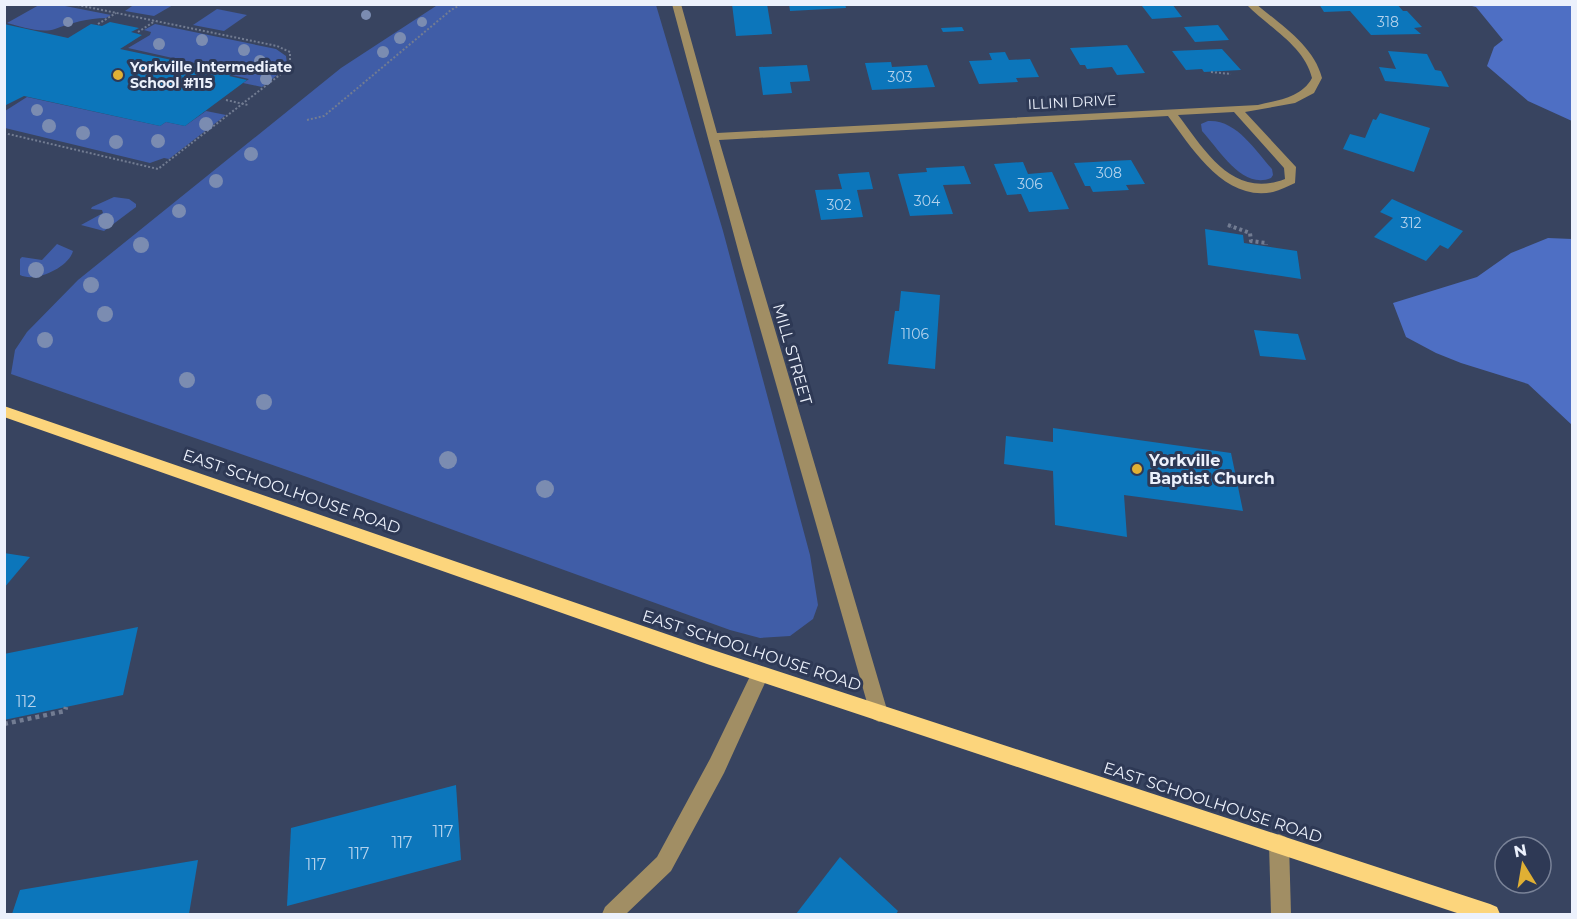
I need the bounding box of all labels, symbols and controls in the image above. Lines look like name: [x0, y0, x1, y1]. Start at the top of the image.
house number: 318: [1377, 13, 1399, 31]
place label: Yorkville Intermediate School #115: [129, 58, 292, 92]
marker: Yorkville Intermediate School #115: [111, 68, 125, 82]
house number: 303: [888, 68, 913, 86]
street label: ILLINI DRIVE: [1027, 91, 1117, 113]
house number: 308: [1096, 164, 1122, 182]
house number: 306: [1017, 175, 1043, 193]
house number: 304: [914, 192, 941, 210]
house number: 302: [826, 196, 852, 214]
house number: 312: [1401, 214, 1421, 232]
street label: MILL STREET: [769, 301, 816, 408]
house number: 1106: [901, 325, 929, 343]
street label: EAST SCHOOLHOUSE ROAD: [180, 445, 403, 538]
place label: Yorkville Baptist Church: [1148, 451, 1275, 488]
marker: Yorkville Baptist Church: [1130, 462, 1144, 476]
street label: EAST SCHOOLHOUSE ROAD: [640, 606, 864, 695]
house number: 112: [16, 692, 36, 711]
street label: EAST SCHOOLHOUSE ROAD: [1101, 758, 1325, 847]
house number: 117: [433, 822, 453, 841]
house number: 117: [392, 833, 412, 852]
north arrow: [1493, 835, 1553, 895]
text: N: [1512, 840, 1528, 861]
house number: 117: [349, 844, 369, 863]
house number: 117: [306, 855, 326, 874]

